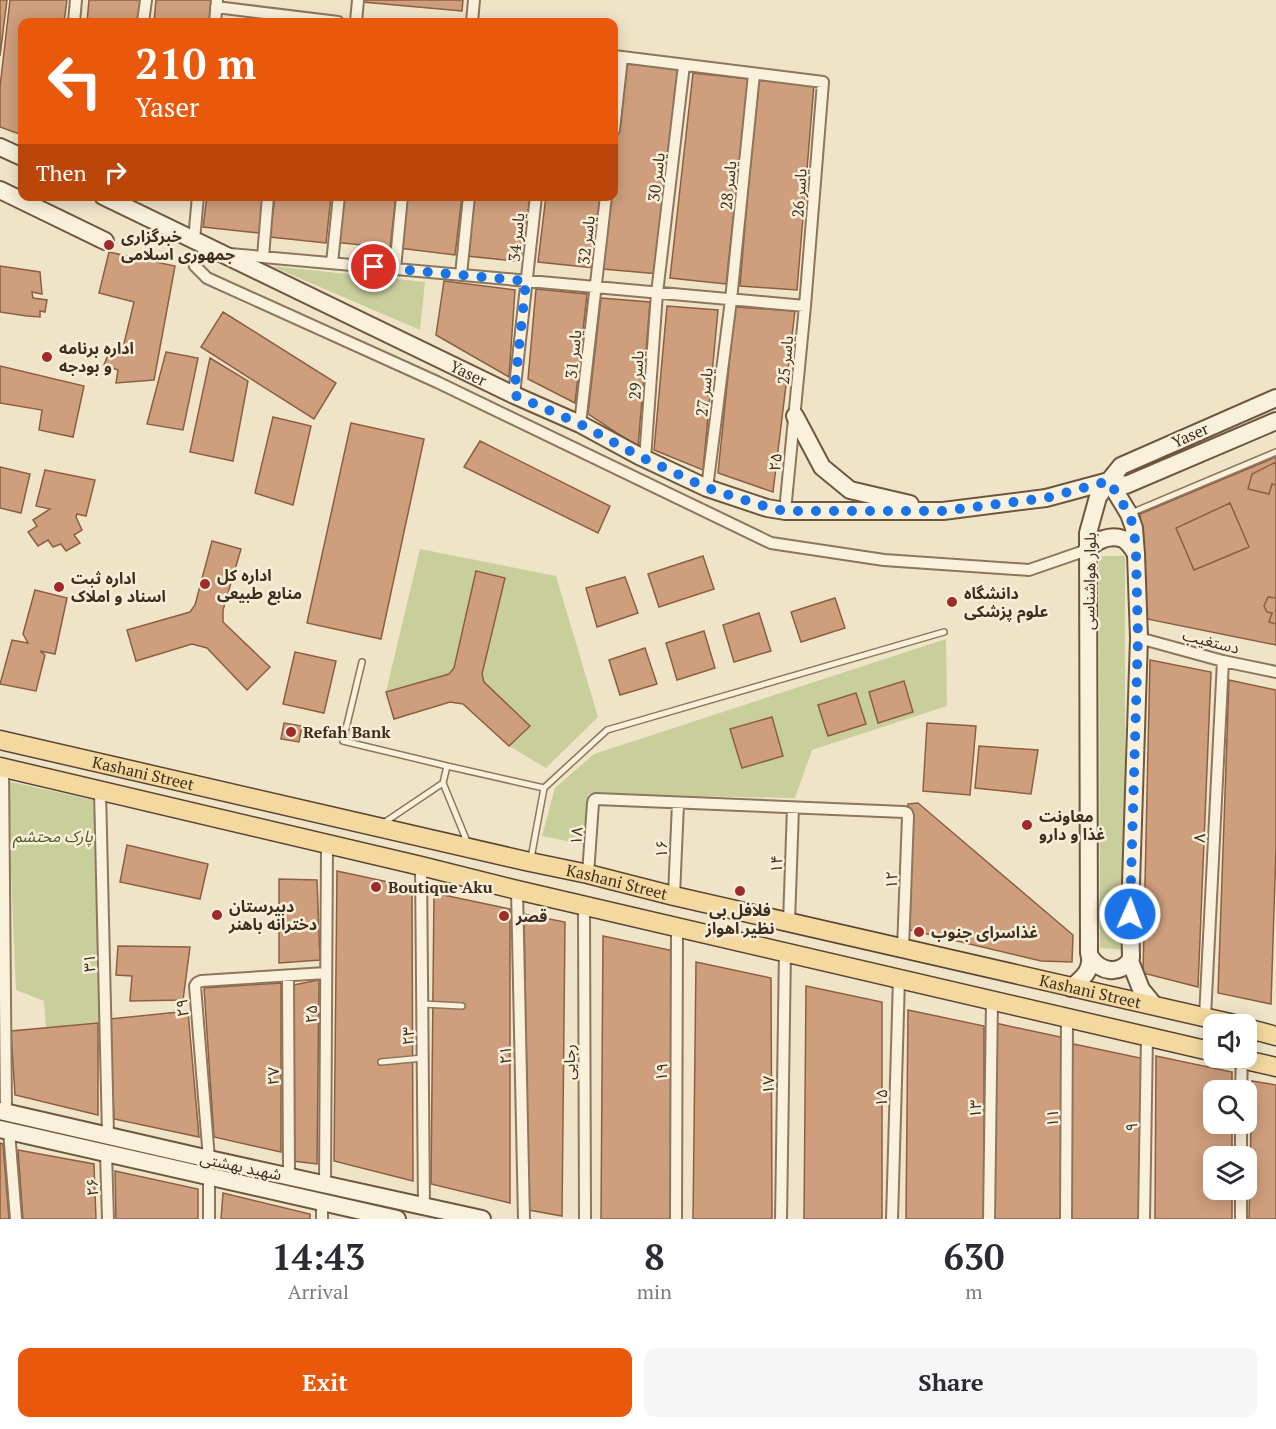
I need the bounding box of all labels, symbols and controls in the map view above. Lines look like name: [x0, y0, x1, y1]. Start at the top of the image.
text: 210 m: [135, 35, 256, 91]
icon: left: [36, 42, 114, 120]
text: Yaser: [135, 89, 199, 125]
street label: یاسر 30: [642, 151, 670, 203]
icon: right: [99, 156, 132, 189]
text: Then: [36, 158, 87, 187]
street label: یاسر 28: [714, 159, 742, 211]
street label: یاسر 26: [786, 168, 812, 218]
street label: یاسر 34: [502, 211, 530, 263]
street label: یاسر 32: [572, 214, 600, 266]
place label: خبرگزاری جمهوری اسلامی: [121, 225, 235, 265]
marker: خبرگزاری جمهوری اسلامی: [102, 238, 116, 252]
pin: [348, 241, 399, 292]
icon: arrive: [357, 250, 390, 283]
street label: یاسر 31: [559, 328, 587, 380]
street label: یاسر 25: [772, 334, 798, 386]
place label: اداره برنامه و بودجه: [59, 337, 134, 377]
marker: اداره برنامه و بودجه: [40, 350, 54, 364]
street label: یاسر 29: [623, 350, 649, 400]
street label: Yaser: [446, 355, 491, 392]
street label: یاسر 27: [690, 366, 718, 418]
street label: Yaser: [1168, 417, 1213, 453]
street label: ۲۵: [763, 452, 787, 472]
street label: بلوار هواشناسی: [1077, 532, 1101, 630]
place label: اداره کل منابع طبیعی: [217, 564, 302, 606]
place label: اداره ثبت اسناد و املاک: [71, 567, 166, 607]
marker: اداره کل منابع طبیعی: [198, 577, 212, 591]
marker: اداره ثبت اسناد و املاک: [52, 580, 66, 594]
place label: دانشگاه علوم پزشکی: [964, 582, 1049, 623]
marker: دانشگاه علوم پزشکی: [945, 595, 959, 609]
street label: دستغیب: [1180, 623, 1242, 659]
place label: Refah Bank: [303, 721, 391, 743]
marker: Refah Bank: [284, 725, 298, 739]
street label: Kashani Street: [90, 751, 196, 795]
place label: معاونت غذا و دارو: [1039, 805, 1105, 845]
marker: معاونت غذا و دارو: [1020, 818, 1034, 832]
park label: پارک محتشم: [12, 825, 93, 849]
street label: ۱۸: [564, 826, 588, 846]
street label: ۸: [1188, 833, 1210, 843]
street label: ۱۶: [650, 839, 672, 859]
street label: ۱۴: [765, 854, 787, 874]
street label: Kashani Street: [564, 859, 670, 905]
street label: ۱۲: [880, 870, 902, 890]
place label: Boutique Aku: [388, 876, 493, 898]
marker: Boutique Aku: [369, 880, 383, 894]
position arrow: [1098, 882, 1162, 946]
marker: فلافل بی نظیر اهواز: [733, 884, 747, 898]
place label: دبیرستان دخترانه باهنر: [228, 895, 317, 935]
place label: فلافل بی نظیر اهواز: [704, 899, 775, 939]
place label: قصر: [515, 905, 547, 927]
marker: دبیرستان دخترانه باهنر: [210, 908, 224, 922]
marker: قصر: [497, 909, 511, 923]
place label: غذاسرای جنوب: [931, 921, 1038, 943]
marker: غذاسرای جنوب: [912, 925, 926, 939]
street label: ۳۱: [78, 954, 100, 972]
street label: Kashani Street: [1037, 969, 1144, 1013]
street label: ۲۹: [170, 998, 194, 1018]
street label: ۲۵: [300, 1005, 322, 1023]
map controls: [1203, 1014, 1257, 1200]
button: sound: [1203, 1014, 1257, 1068]
street label: ۲۳: [397, 1027, 419, 1045]
street label: رجایی: [558, 1044, 580, 1080]
street label: ۲۱: [494, 1046, 516, 1064]
street label: ۱۹: [650, 1063, 672, 1081]
street label: ۲۷: [262, 1067, 284, 1085]
street label: ۱۷: [757, 1076, 779, 1094]
button: search: [1203, 1080, 1257, 1134]
street label: ۱۵: [870, 1088, 892, 1108]
street label: ۱۳: [964, 1100, 986, 1118]
street label: ۱۱: [1041, 1109, 1063, 1127]
street label: ۹: [1120, 1122, 1142, 1132]
button: layers: [1203, 1146, 1257, 1200]
street label: شهید بهشتی: [198, 1147, 284, 1185]
street label: ۲۶: [81, 1178, 103, 1196]
text: 14:43: [272, 1233, 365, 1280]
text: 8: [644, 1233, 665, 1280]
text: 630: [943, 1233, 1004, 1280]
text: Arrival: [288, 1278, 349, 1305]
text: min: [637, 1278, 672, 1305]
text: m: [965, 1278, 983, 1305]
button: Exit: [18, 1348, 632, 1417]
button: Share: [644, 1348, 1258, 1417]

